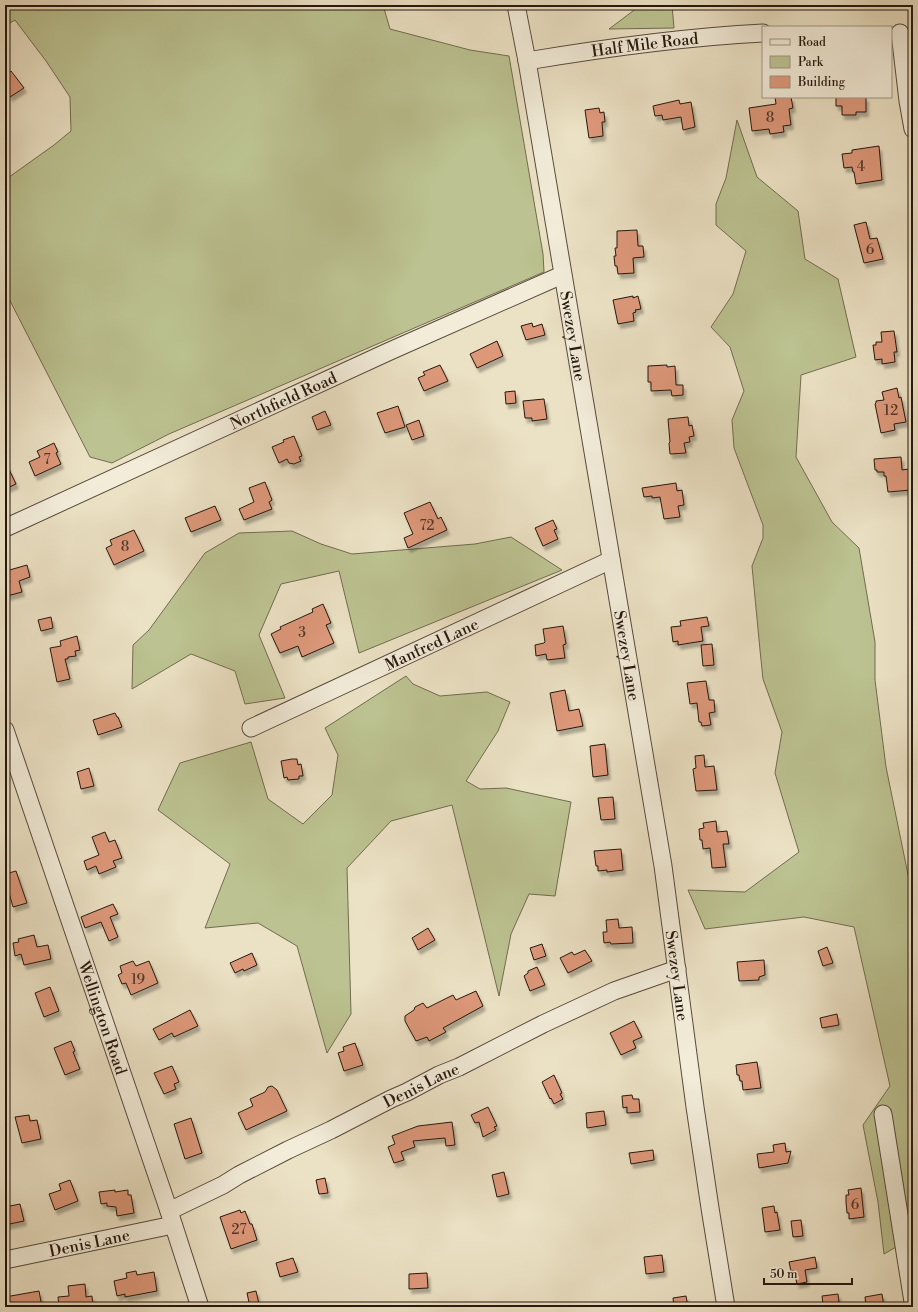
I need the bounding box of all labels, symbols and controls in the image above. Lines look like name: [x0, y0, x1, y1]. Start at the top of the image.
legend: [762, 26, 892, 98]
street label: Half Mile Road: [590, 29, 699, 62]
text: Road: [798, 35, 826, 50]
text: Park: [798, 55, 824, 70]
text: Building: [797, 75, 846, 90]
house number: 8: [766, 109, 774, 127]
house number: 4: [857, 158, 865, 176]
house number: 6: [866, 241, 875, 259]
street label: Swezey Lane: [555, 290, 590, 383]
street label: Northfield Road: [227, 368, 340, 434]
house number: 12: [884, 402, 898, 420]
house number: 7: [43, 451, 51, 469]
house number: 72: [420, 517, 434, 535]
house number: 8: [121, 538, 129, 556]
street label: Swezey Lane: [609, 609, 644, 702]
street label: Manfred Lane: [382, 614, 482, 675]
house number: 3: [298, 624, 306, 642]
street label: Swezey Lane: [661, 929, 692, 1022]
street label: Wellington Road: [73, 958, 131, 1077]
house number: 19: [131, 971, 145, 989]
street label: Denis Lane: [380, 1059, 462, 1112]
house number: 6: [851, 1196, 860, 1214]
house number: 27: [232, 1221, 246, 1239]
street label: Denis Lane: [47, 1225, 132, 1262]
scale bar: [764, 1260, 852, 1286]
text: 50 m: [770, 1267, 798, 1282]

